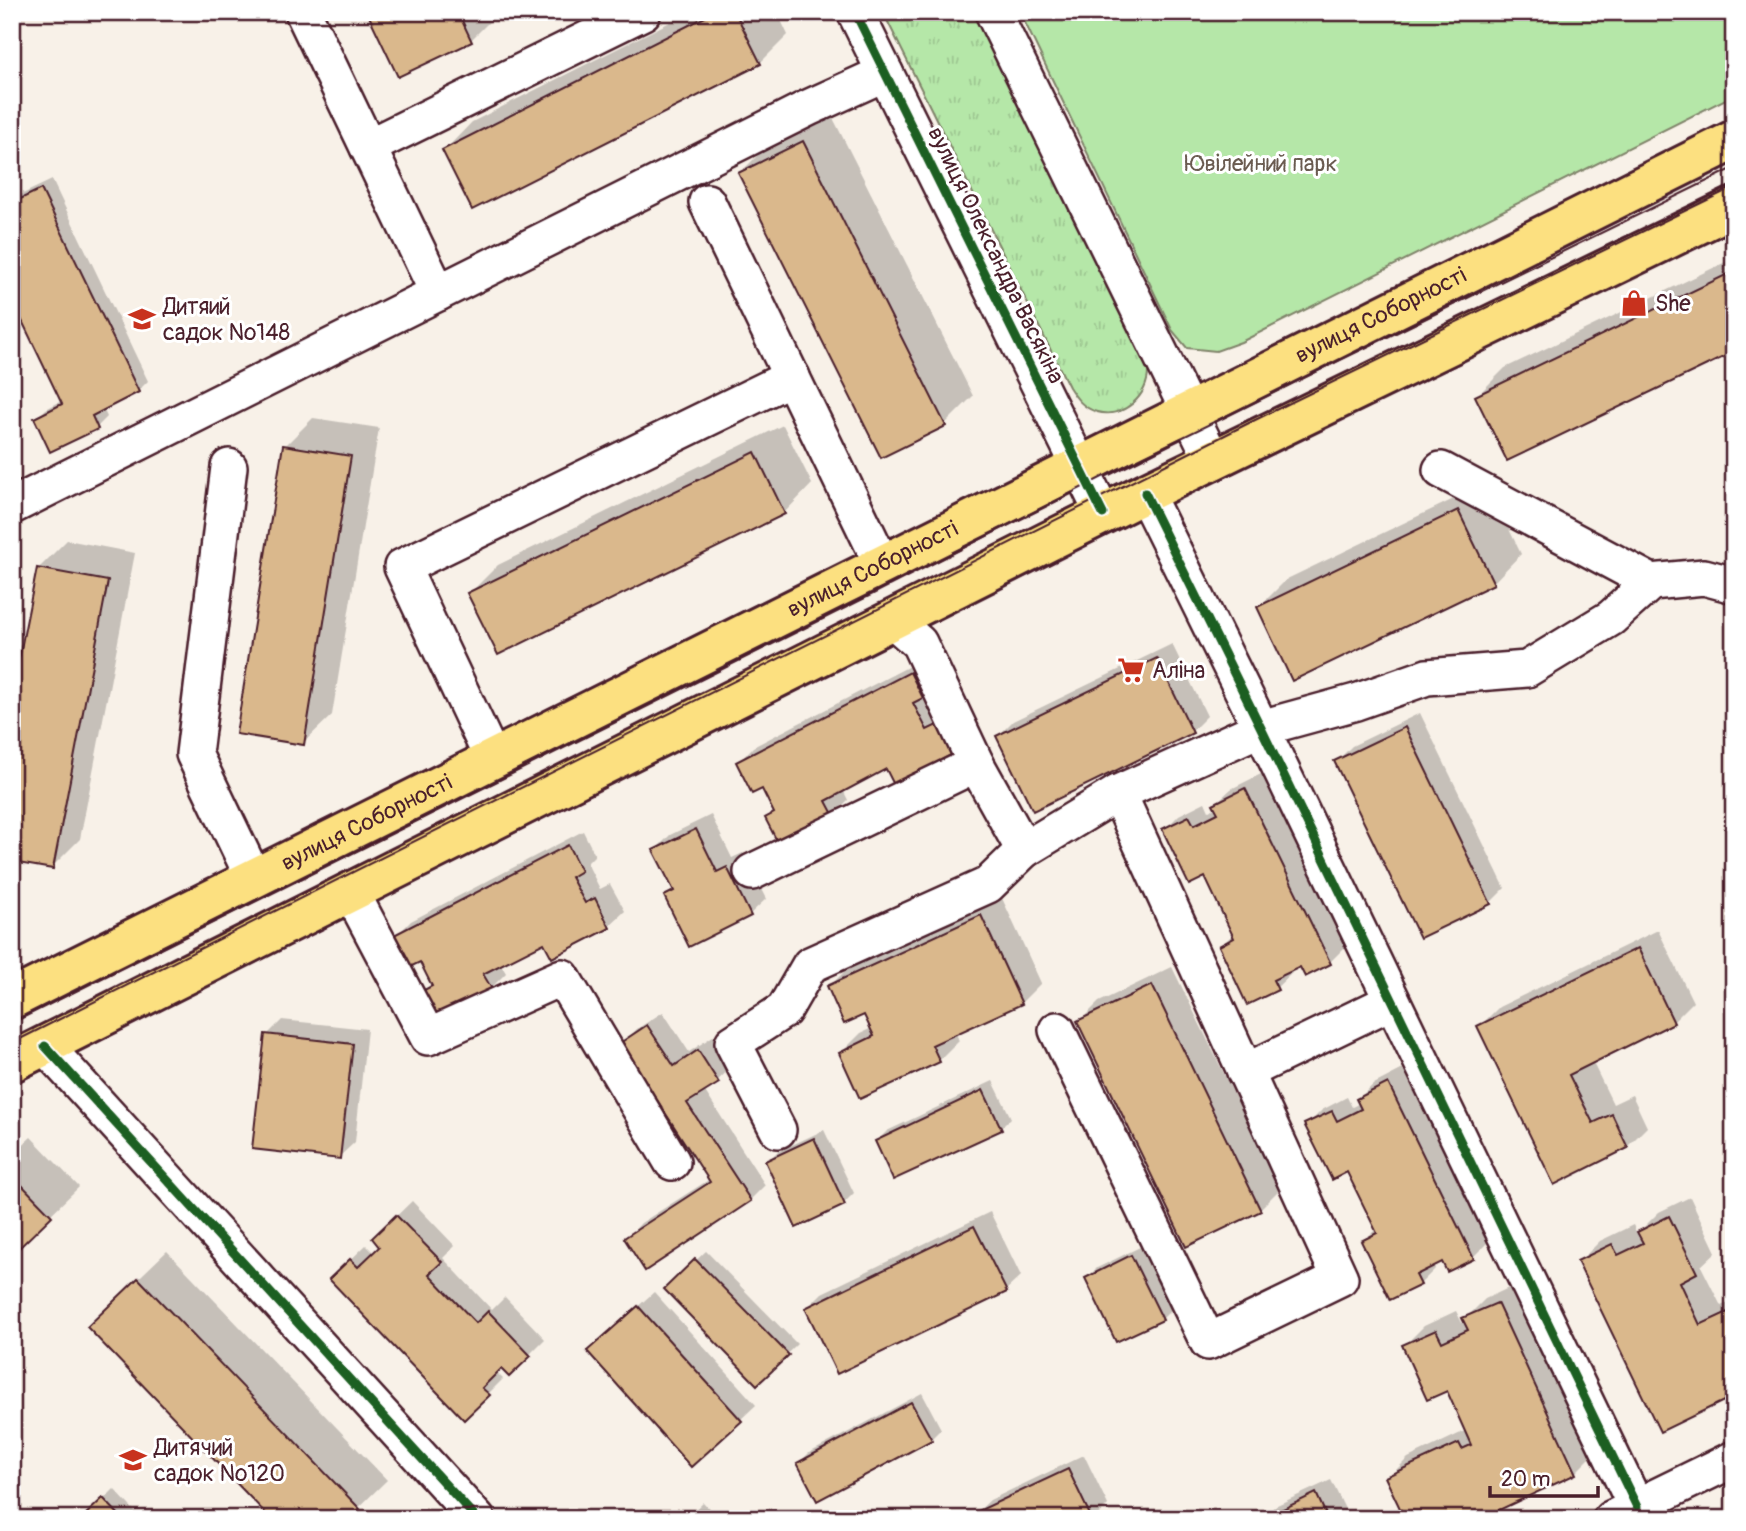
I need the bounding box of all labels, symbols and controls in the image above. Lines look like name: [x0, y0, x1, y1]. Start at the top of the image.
street label: вулиця Олександра Васякіна: [921, 122, 1071, 388]
park label: Ювілейний парк: [1185, 149, 1337, 178]
street label: вулиця Соборності: [1290, 260, 1471, 369]
shop icon: She: [1619, 288, 1649, 318]
place label: She: [1655, 289, 1691, 318]
place label: Дитяий садок №148: [162, 292, 290, 347]
school or university icon: Дитяий садок №148: [127, 304, 157, 334]
street label: вулиця Соборності: [782, 513, 963, 623]
supermarket icon: Аліна: [1116, 655, 1146, 685]
place label: Аліна: [1152, 656, 1205, 685]
street label: вулиця Соборності: [276, 767, 457, 877]
place label: Дитячий садок №120: [153, 1433, 285, 1488]
school or university icon: Дитячий садок №120: [118, 1445, 148, 1475]
scale bar: [1490, 1454, 1599, 1498]
text: 20 m: [1501, 1466, 1550, 1493]

